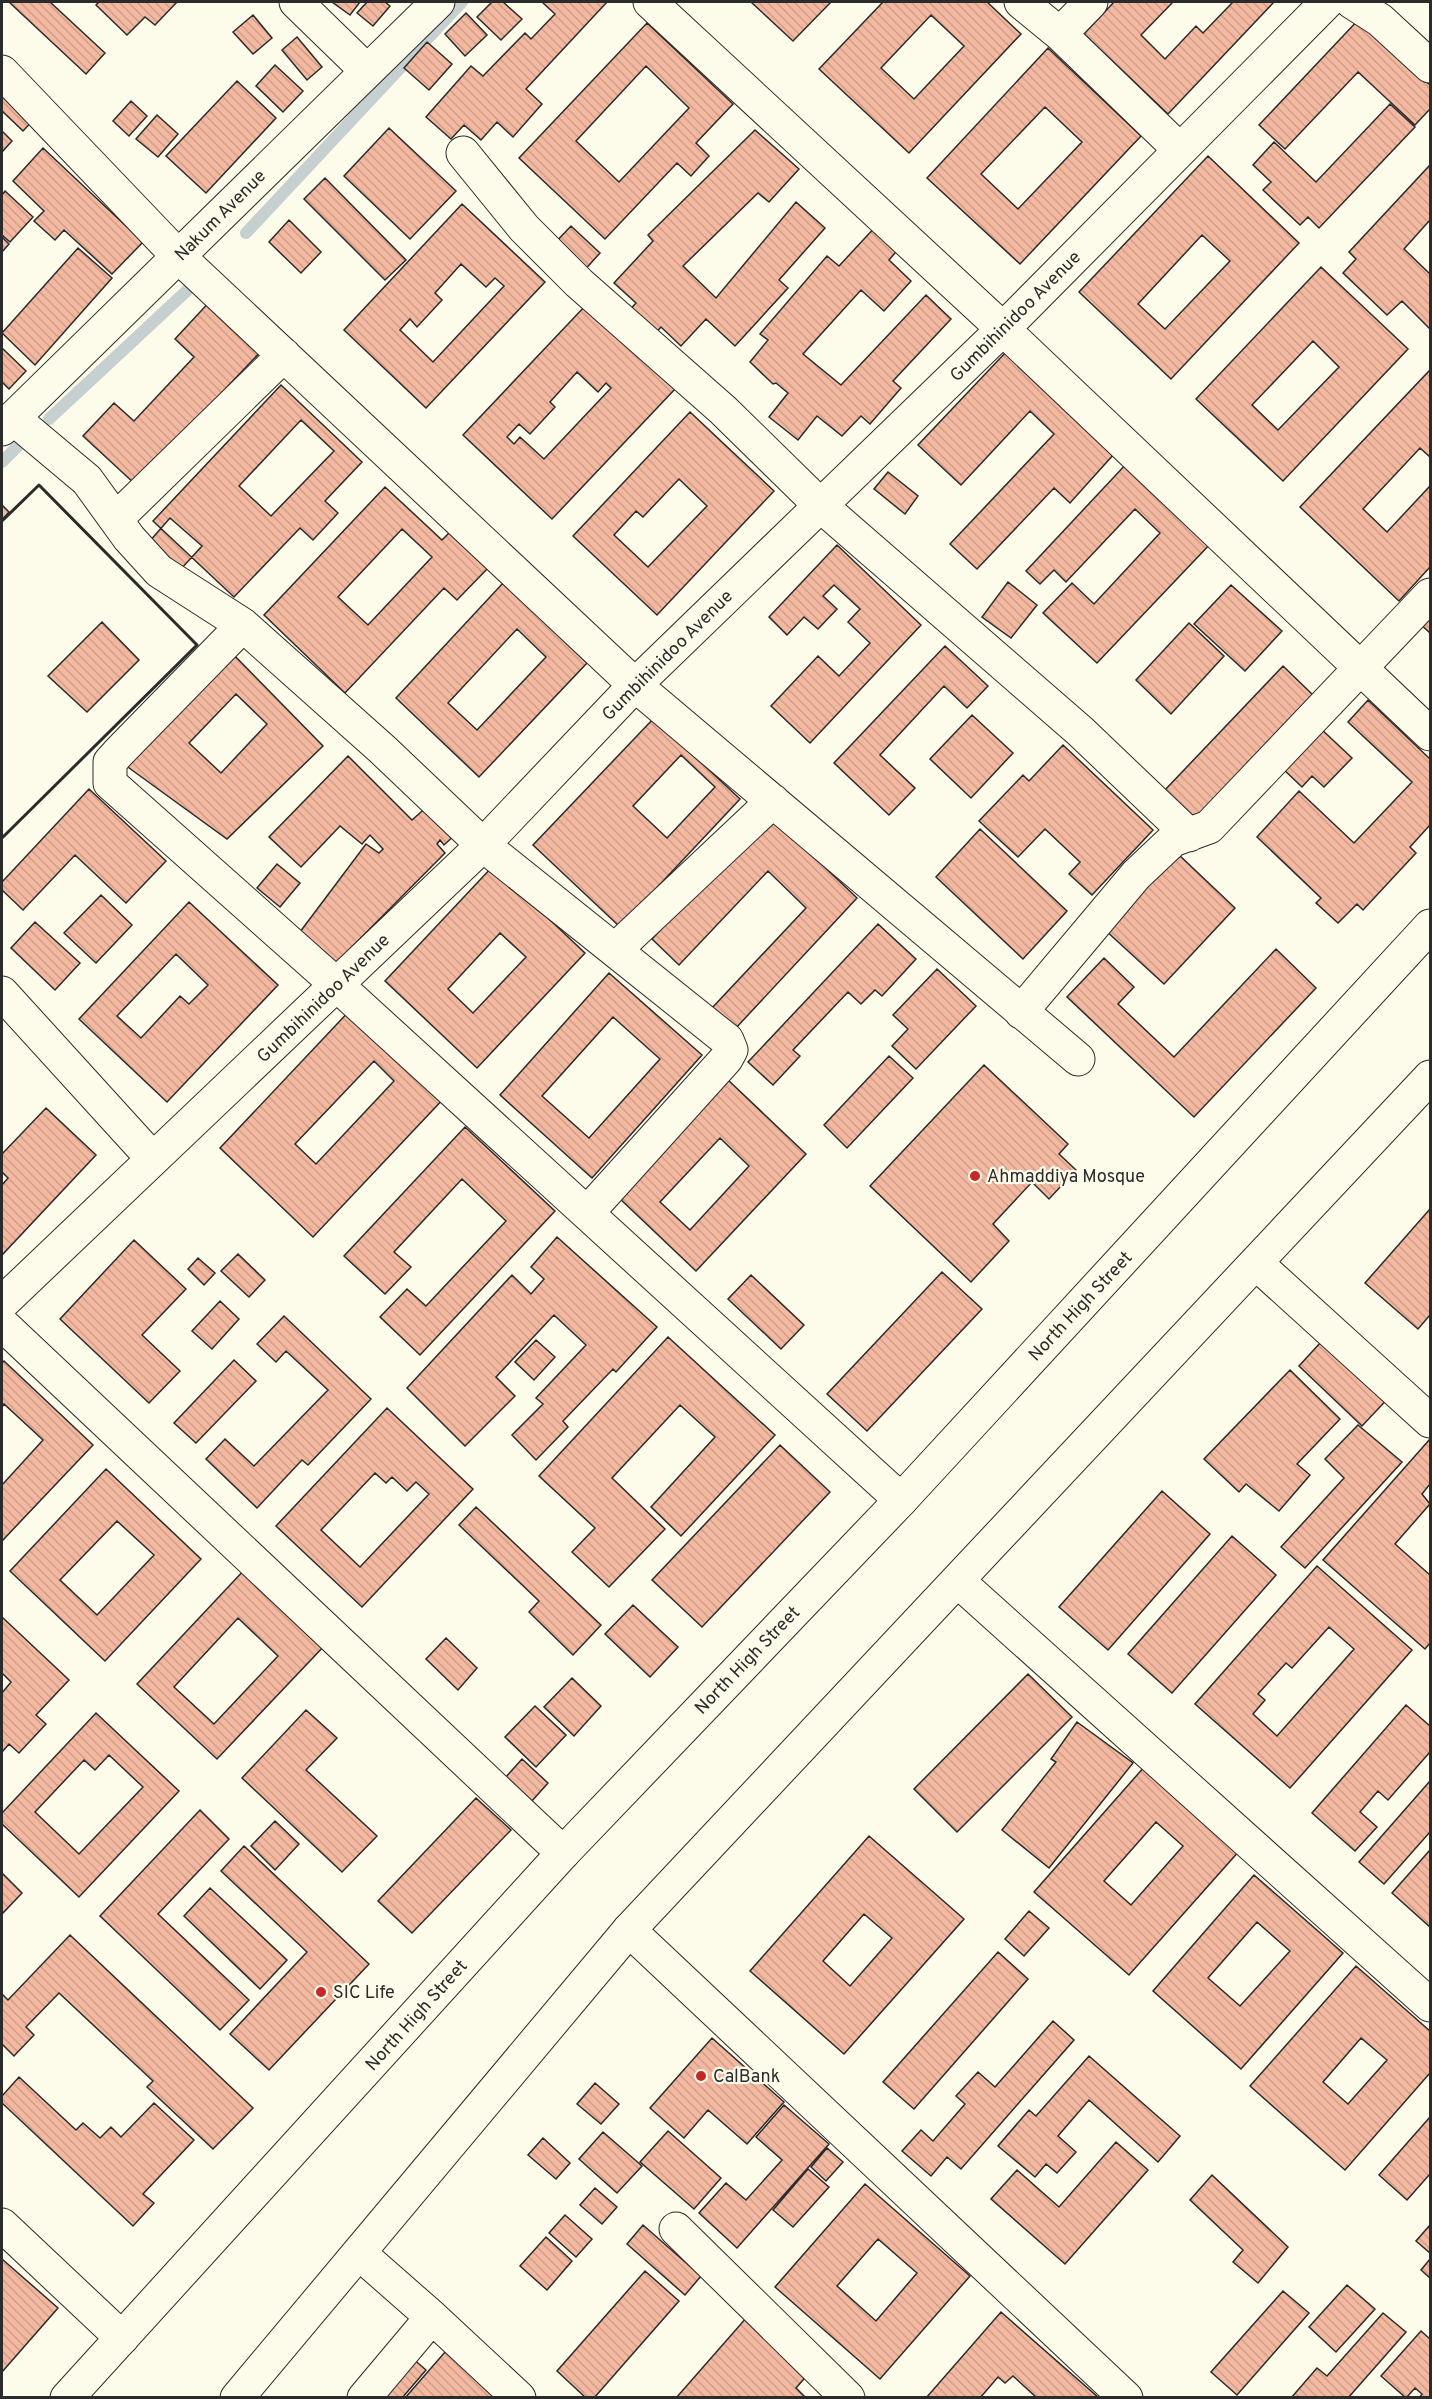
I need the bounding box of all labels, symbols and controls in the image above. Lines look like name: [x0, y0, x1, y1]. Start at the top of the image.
street label: Nakum Avenue: [170, 165, 272, 267]
street label: Gumbihinidoo Avenue: [946, 247, 1086, 387]
street label: Gumbihinidoo Avenue: [598, 586, 738, 726]
street label: Gumbihinidoo Avenue: [253, 930, 395, 1069]
place label: Ahmaddiya Mosque: [987, 1166, 1145, 1189]
marker: Ahmaddiya Mosque: [968, 1169, 982, 1183]
street label: North High Street: [1024, 1247, 1138, 1367]
street label: North High Street: [690, 1602, 806, 1720]
street label: North High Street: [361, 1956, 473, 2076]
place label: SIC Life: [333, 1982, 395, 2005]
marker: SIC Life: [314, 1985, 328, 1999]
place label: CalBank: [713, 2066, 780, 2089]
marker: CalBank: [694, 2069, 708, 2083]

